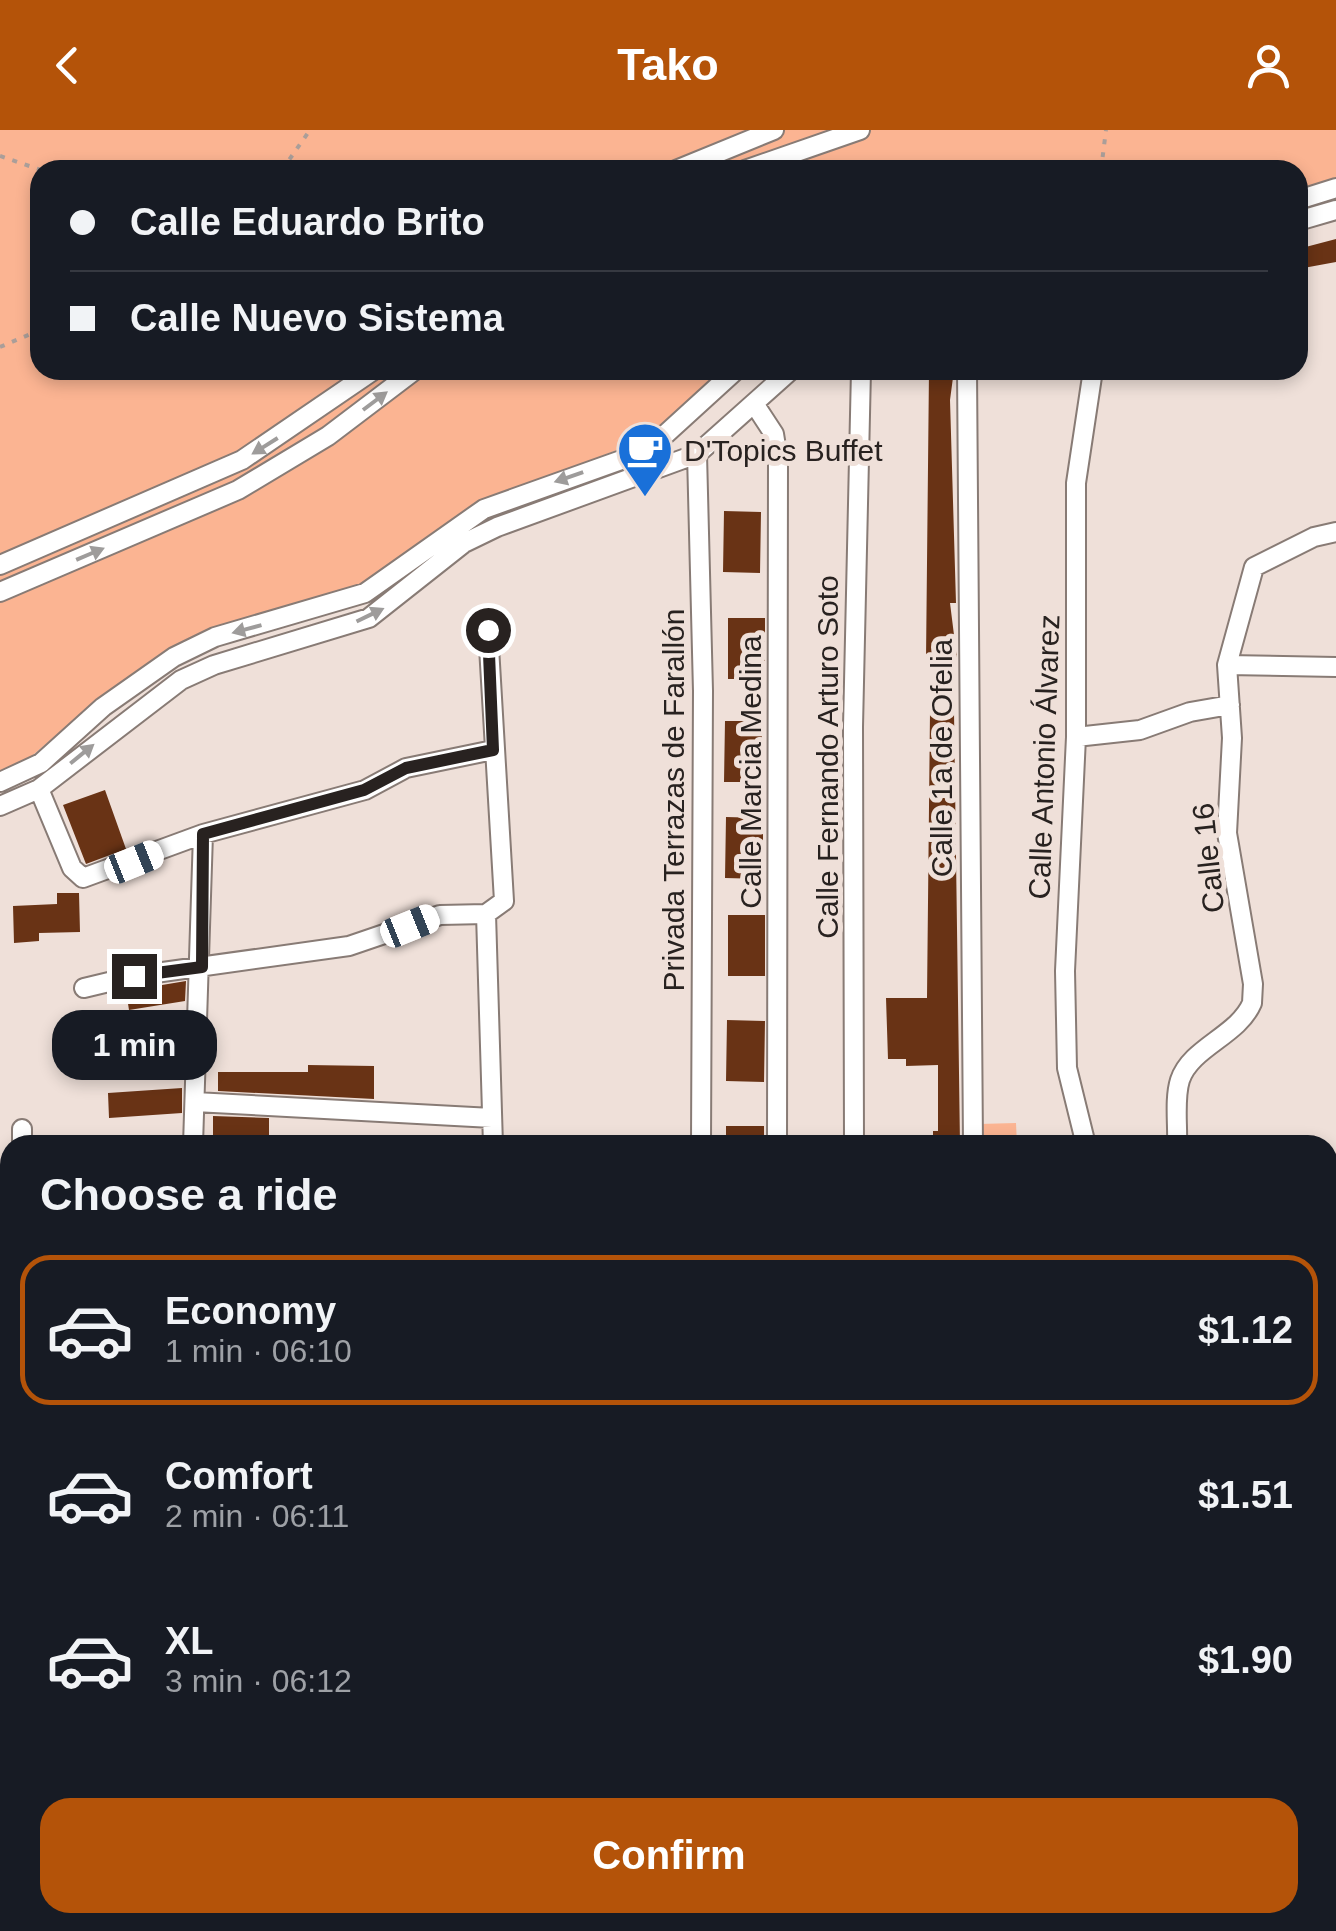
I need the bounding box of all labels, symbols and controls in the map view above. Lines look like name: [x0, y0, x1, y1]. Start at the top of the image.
icon: back: [40, 38, 95, 93]
icon: person: [1241, 38, 1296, 93]
text: Tako: [617, 39, 719, 90]
text: Calle Eduardo Brito: [130, 201, 485, 243]
text: Calle Nuevo Sistema: [130, 297, 504, 339]
one-way arrow: [361, 391, 388, 411]
cafe icon: D'Topics Buffet: [615, 420, 675, 499]
place label: D'Topics Buffet: [684, 434, 883, 467]
one-way arrow: [251, 437, 279, 454]
one-way arrow: [553, 471, 583, 486]
one-way arrow: [75, 546, 105, 562]
street label: Calle Fernando Arturo Soto: [811, 575, 844, 939]
one-way arrow: [356, 607, 385, 624]
route start: [466, 608, 511, 653]
street label: Privada Terrazas de Farallón: [657, 609, 690, 991]
street label: Calle Antonio Álvarez: [1023, 614, 1065, 900]
one-way arrow: [231, 621, 262, 637]
street label: Calle Marcia Medina: [734, 635, 767, 909]
street label: Calle 1a de Ofelia: [925, 638, 958, 877]
one-way arrow: [69, 744, 94, 765]
street label: Calle 16: [1186, 802, 1230, 914]
car: [101, 837, 167, 887]
car: [377, 901, 443, 951]
route end: [112, 954, 157, 999]
callout: 1 min: [52, 1011, 216, 1081]
text: 1 min: [93, 1027, 176, 1063]
text: Choose a ride: [40, 1169, 338, 1220]
icon: car: [45, 1285, 135, 1375]
text: Economy: [165, 1290, 336, 1332]
text: $1.12: [1198, 1309, 1293, 1351]
text: 1 min · 06:10: [165, 1333, 352, 1369]
icon: car: [45, 1450, 135, 1540]
text: Comfort: [165, 1455, 313, 1497]
text: $1.51: [1198, 1474, 1293, 1516]
text: 2 min · 06:11: [165, 1498, 349, 1534]
icon: car: [45, 1615, 135, 1705]
text: XL: [165, 1620, 214, 1662]
text: $1.90: [1198, 1639, 1293, 1681]
text: 3 min · 06:12: [165, 1663, 352, 1699]
button: Confirm: [40, 1798, 1298, 1913]

